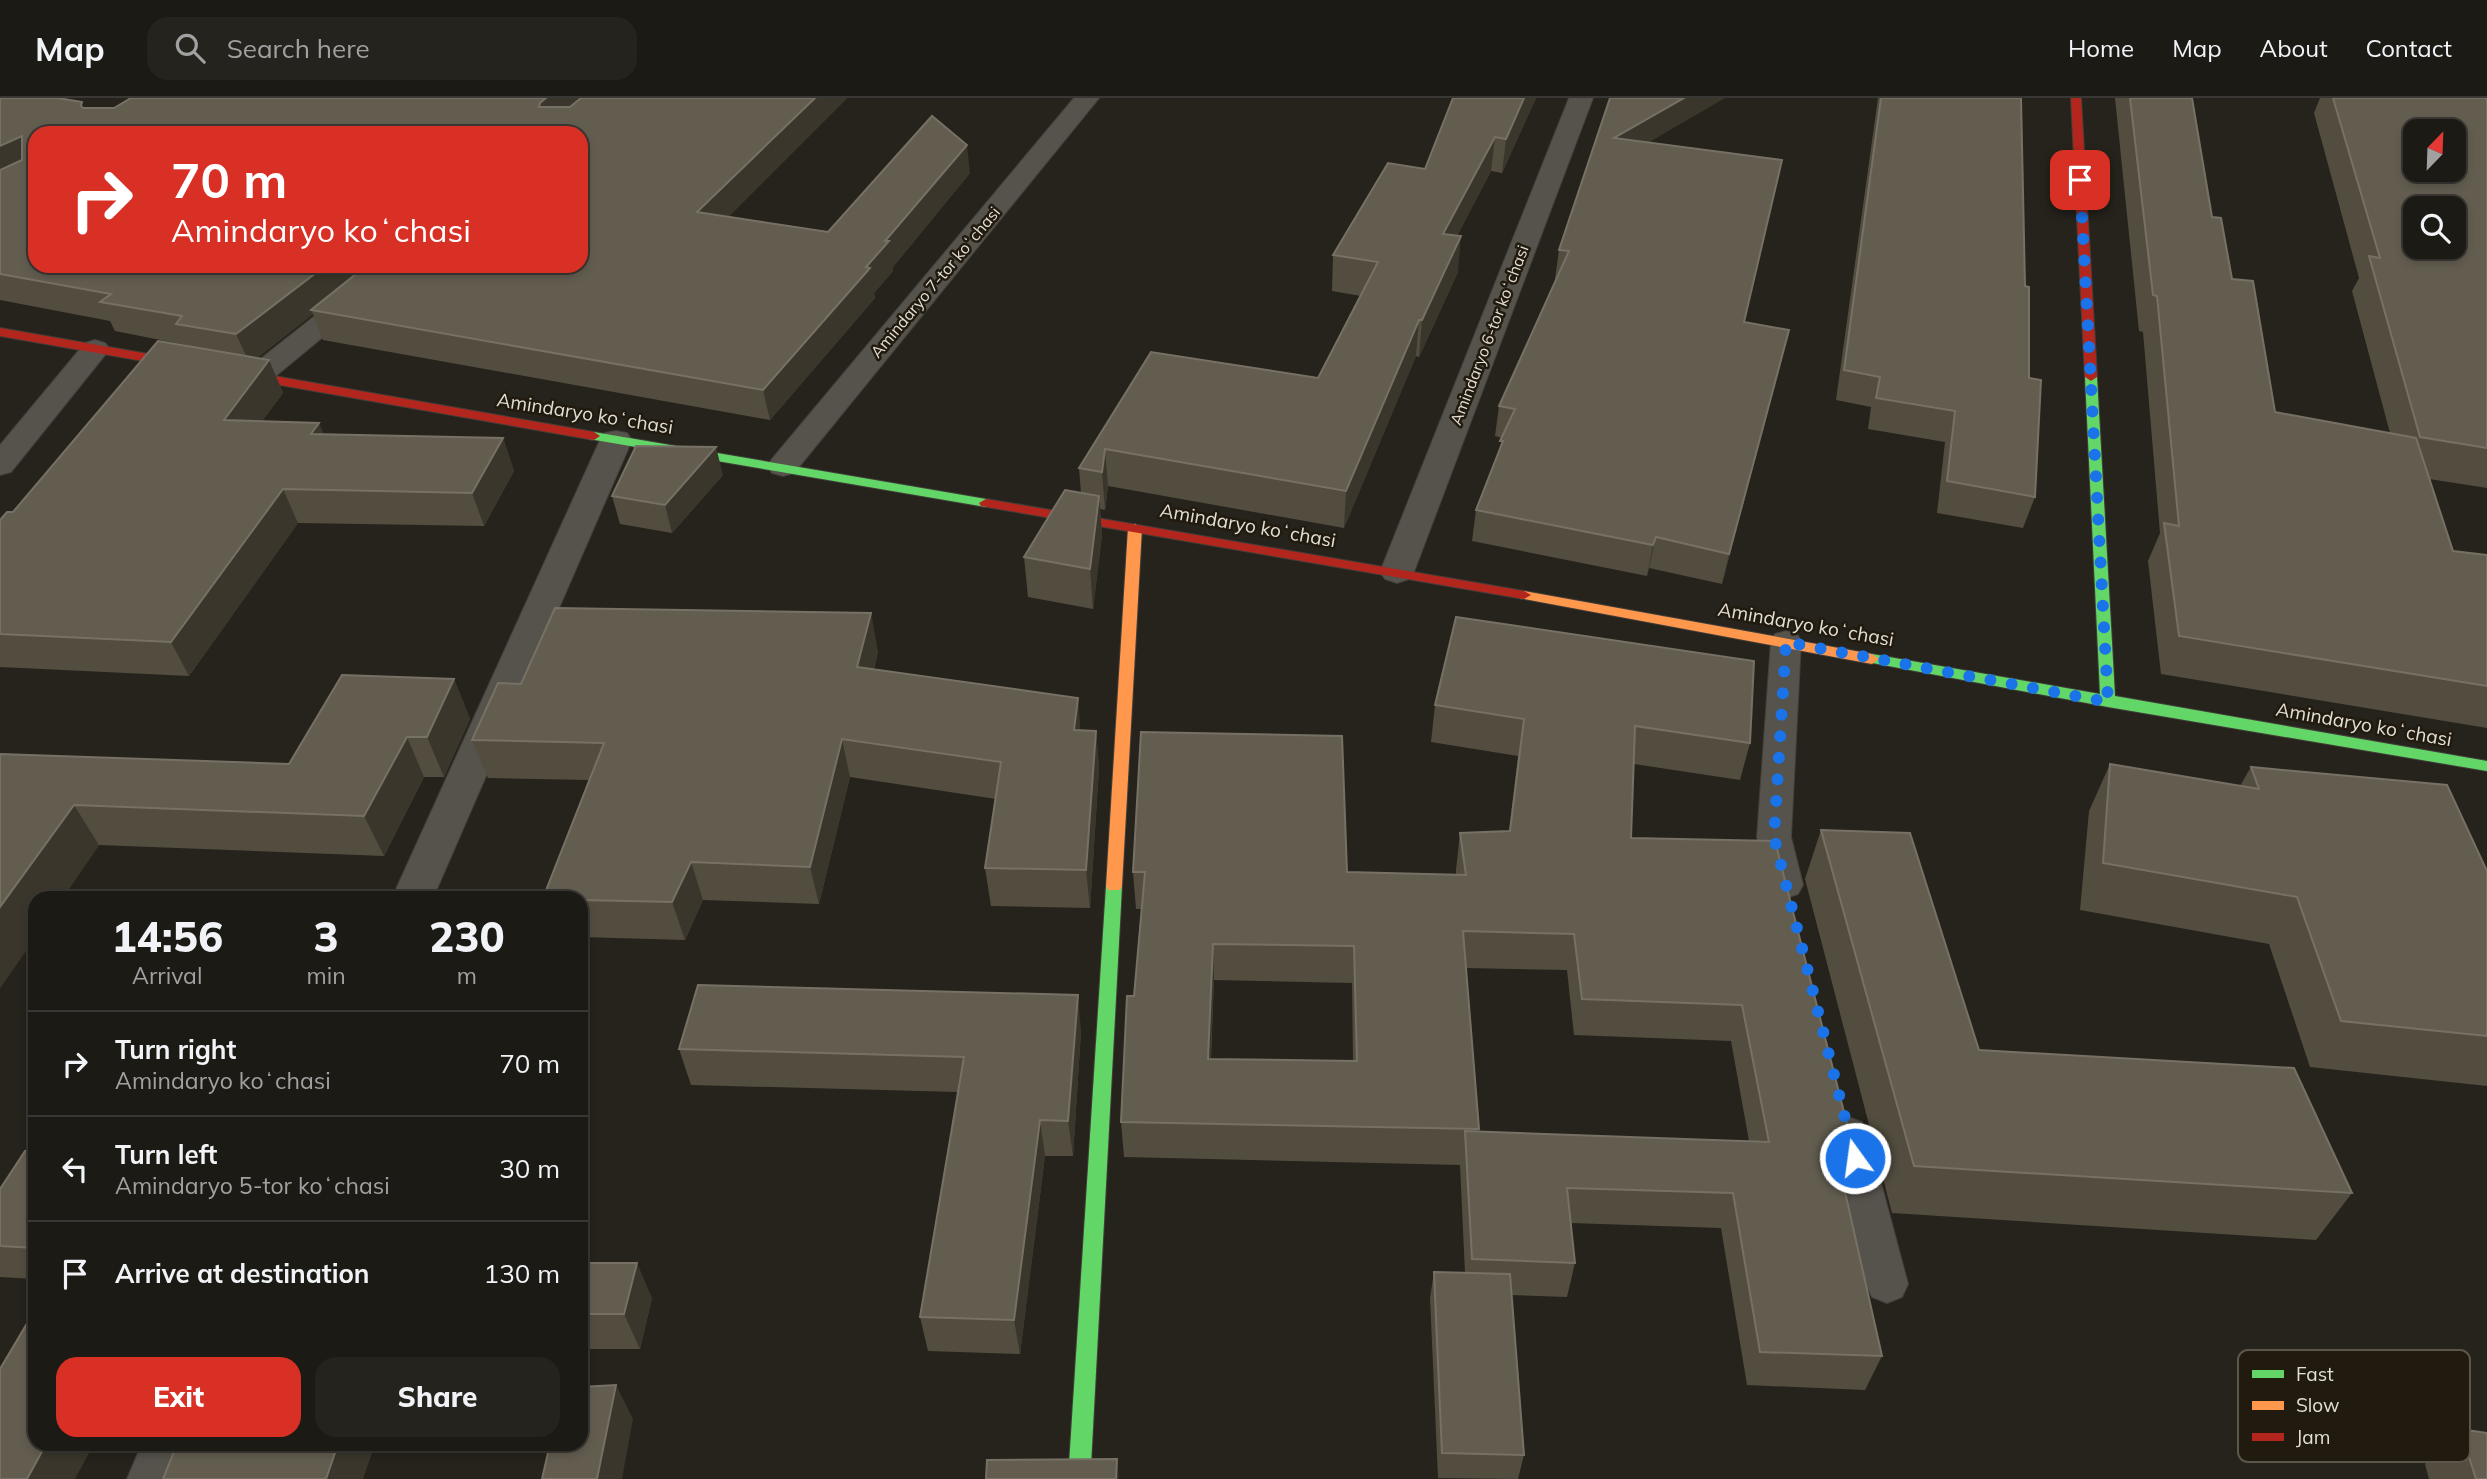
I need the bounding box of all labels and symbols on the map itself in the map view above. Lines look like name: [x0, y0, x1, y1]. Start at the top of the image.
north arrow: [2403, 119, 2466, 182]
pin: [2050, 150, 2110, 210]
street label: Amindaryo 7-tor koʻchasi: [866, 202, 1004, 362]
street label: Amindaryo 6-tor koʻchasi: [1445, 242, 1533, 428]
street label: Amindaryo koʻchasi: [495, 387, 675, 439]
street label: Amindaryo koʻchasi: [1158, 498, 1338, 552]
street label: Amindaryo koʻchasi: [1716, 597, 1896, 651]
street label: Amindaryo koʻchasi: [2274, 697, 2454, 751]
position arrow: [1818, 1121, 1892, 1195]
legend: [2238, 1350, 2470, 1462]
text: Fast: [2296, 1362, 2334, 1386]
text: Slow: [2296, 1393, 2340, 1417]
text: Jam: [2296, 1425, 2330, 1449]

